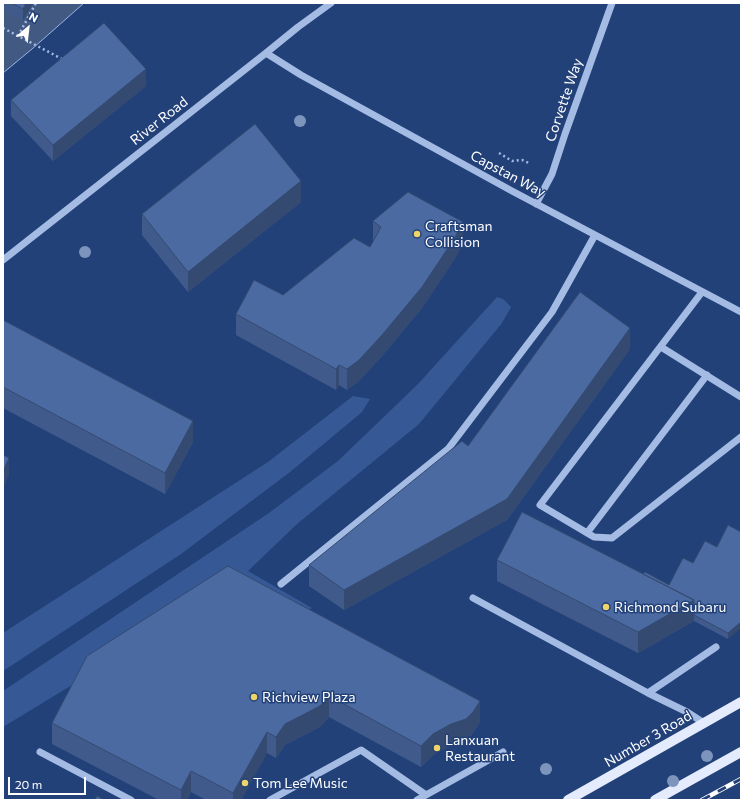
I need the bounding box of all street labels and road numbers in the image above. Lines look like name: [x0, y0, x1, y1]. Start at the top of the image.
street label: Corvette Way: [542, 56, 586, 144]
street label: River Road: [127, 93, 191, 149]
street label: Capstan Way: [467, 147, 549, 201]
street label: Number 3 Road: [601, 707, 695, 771]

